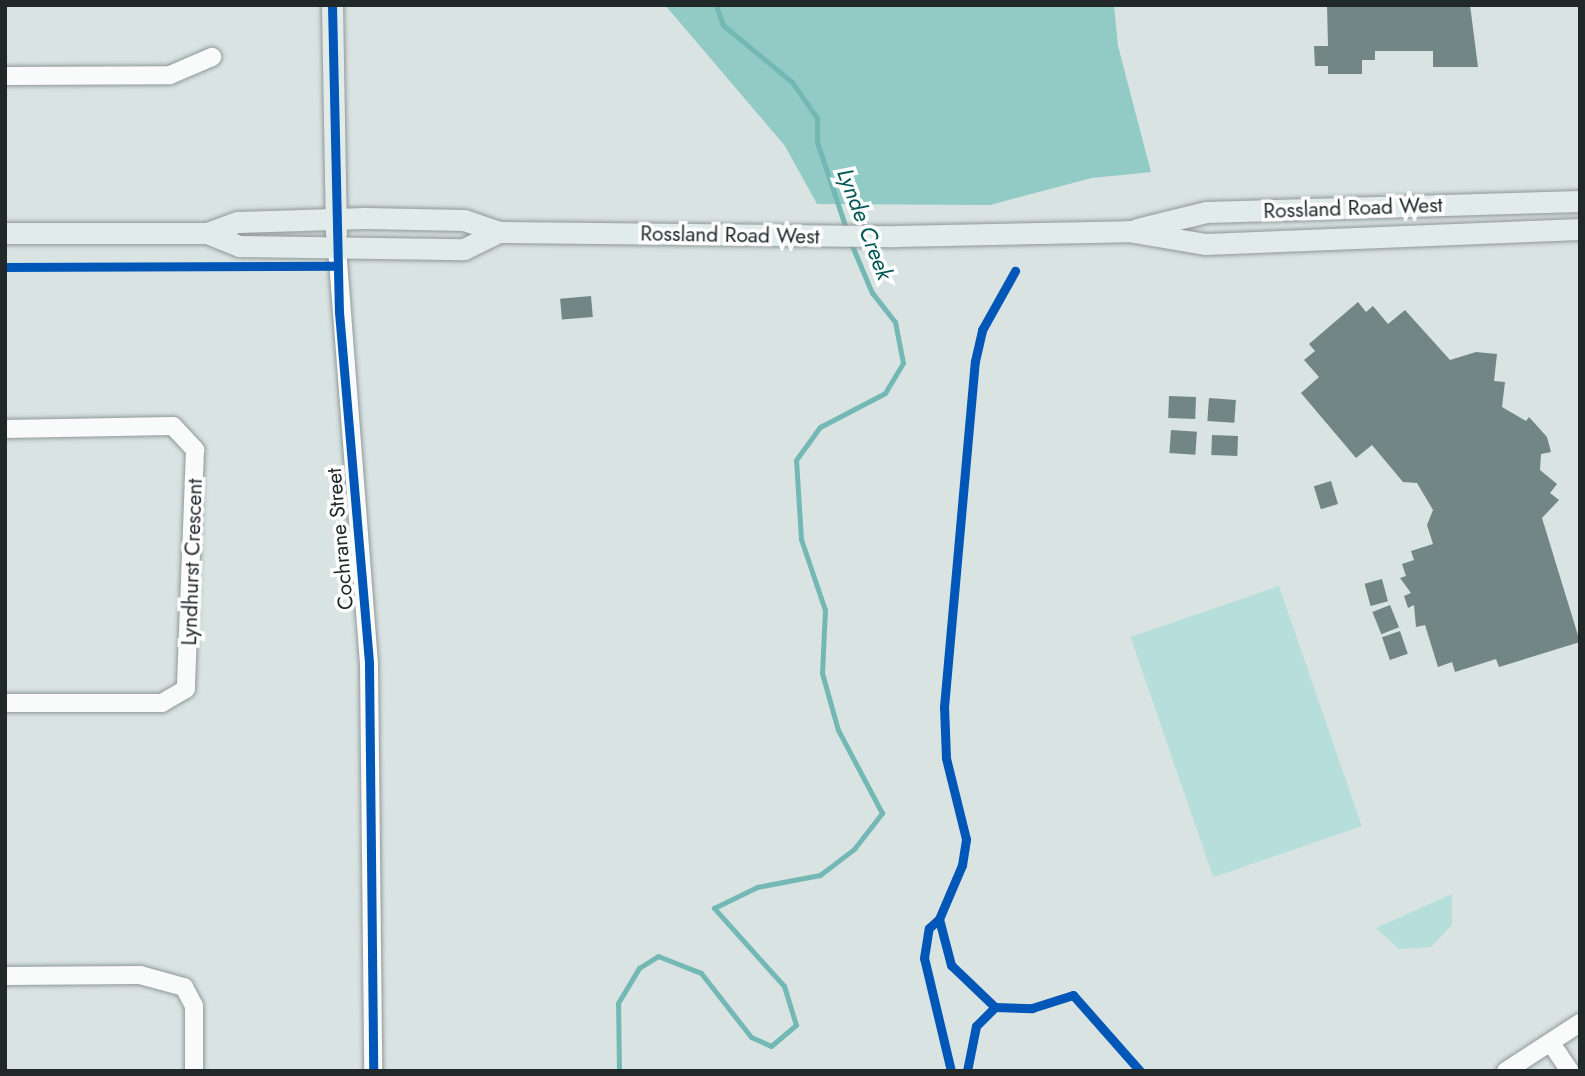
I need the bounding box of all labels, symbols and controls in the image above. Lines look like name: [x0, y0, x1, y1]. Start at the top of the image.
water label: Lynde Creek: [831, 164, 899, 284]
street label: Rossland Road West: [1263, 192, 1443, 224]
street label: Rossland Road West: [640, 221, 820, 249]
street label: Cochrane Street: [321, 467, 359, 611]
street label: Lyndhurst Crescent: [176, 478, 208, 646]

